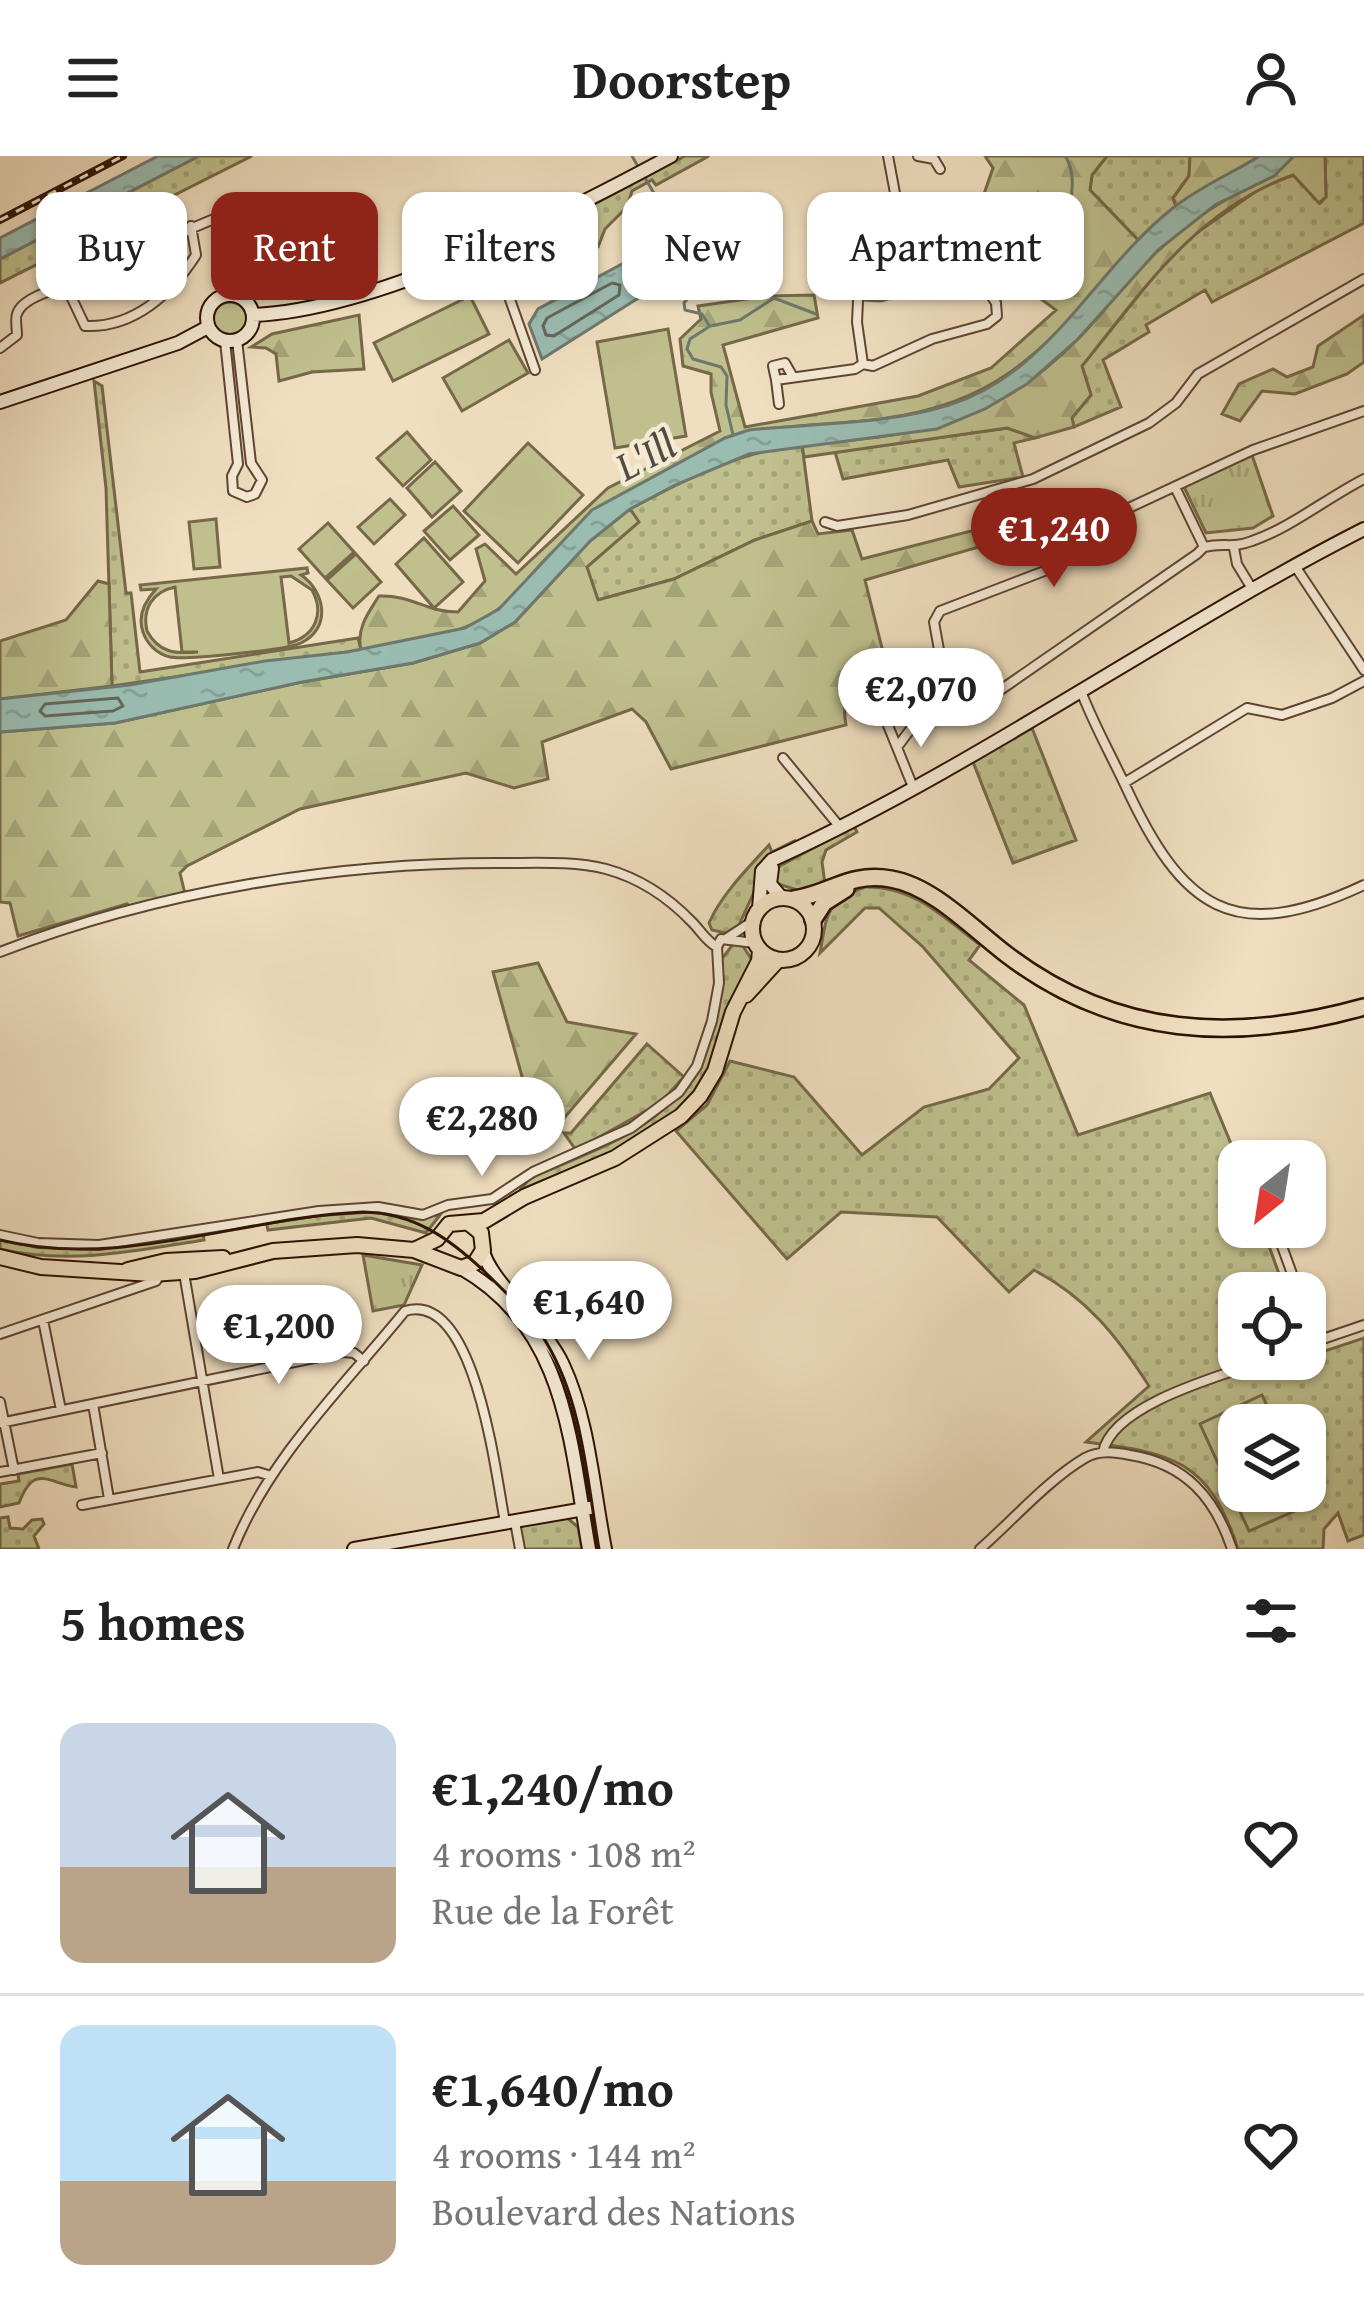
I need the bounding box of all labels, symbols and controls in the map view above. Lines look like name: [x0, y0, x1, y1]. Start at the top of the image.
text: Doorstep: [573, 39, 791, 118]
icon: menu: [60, 45, 126, 111]
icon: person: [1238, 45, 1304, 111]
chip: Buy: [36, 192, 187, 300]
chip: Rent: [211, 192, 378, 300]
chip: Filters: [402, 192, 598, 300]
chip: New: [622, 192, 783, 300]
chip: Apartment: [807, 192, 1084, 300]
water label: L'Ill: [603, 413, 686, 496]
pin: €1,240: [956, 488, 1152, 590]
text: €1,240: [998, 498, 1110, 555]
pin: €2,070: [823, 648, 1019, 750]
text: €2,070: [865, 658, 977, 715]
pin: €2,280: [384, 1077, 580, 1179]
text: €2,280: [426, 1087, 538, 1144]
north arrow: [1218, 1140, 1326, 1248]
map controls: [1218, 1140, 1326, 1512]
pin: €1,640: [491, 1261, 687, 1363]
text: €1,640: [533, 1271, 645, 1328]
button: locate: [1218, 1272, 1326, 1380]
pin: €1,200: [181, 1285, 377, 1387]
text: €1,200: [223, 1295, 335, 1352]
button: layers: [1218, 1404, 1326, 1512]
text: 5 homes: [60, 1584, 246, 1659]
icon: filters: [1238, 1588, 1304, 1654]
text: €1,240/mo: [432, 1749, 674, 1824]
icon: home: [156, 1771, 300, 1915]
icon: heart: [1238, 1810, 1304, 1876]
text: 4 rooms · 108 m²: [432, 1824, 696, 1881]
text: Rue de la Forêt: [432, 1881, 674, 1938]
text: €1,640/mo: [432, 2050, 674, 2125]
icon: home: [156, 2073, 300, 2217]
icon: heart: [1238, 2112, 1304, 2178]
text: 4 rooms · 144 m²: [432, 2125, 696, 2182]
text: Boulevard des Nations: [432, 2182, 796, 2239]

